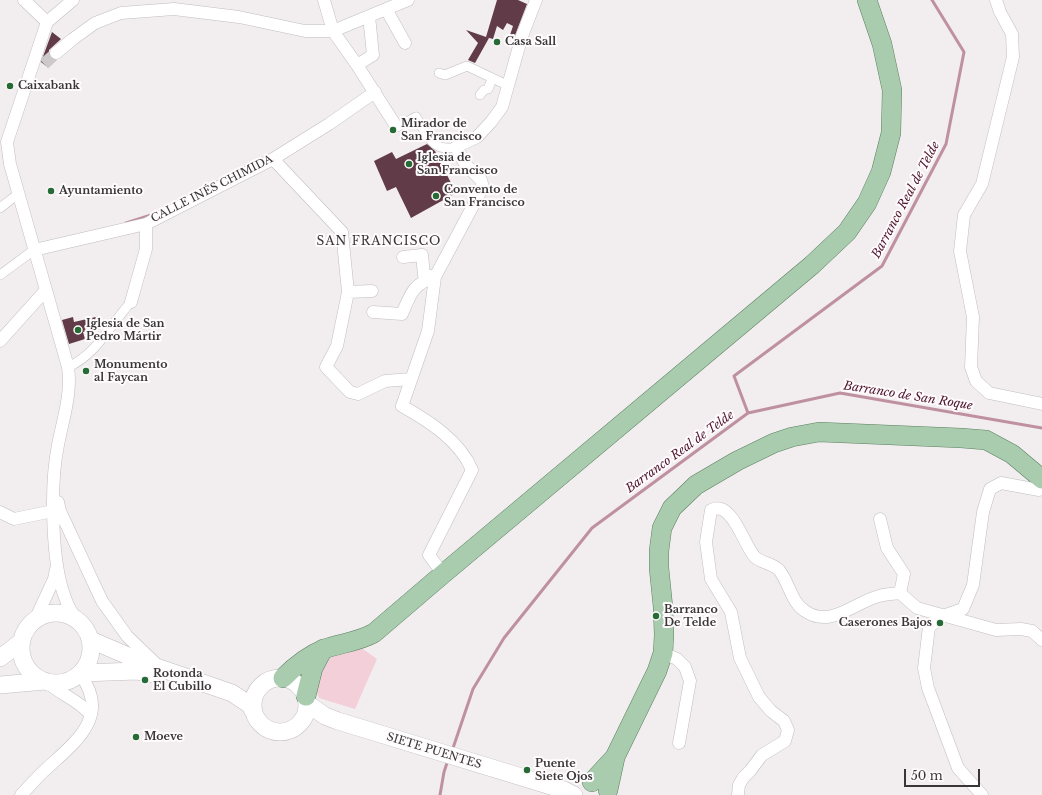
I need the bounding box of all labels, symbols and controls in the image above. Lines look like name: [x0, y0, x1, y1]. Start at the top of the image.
place label: Casa Sall: [505, 35, 556, 49]
marker: Casa Sall: [492, 37, 502, 47]
place label: Caixabank: [18, 79, 80, 93]
marker: Caixabank: [5, 81, 15, 91]
place label: Mirador de San Francisco: [401, 117, 482, 143]
marker: Mirador de San Francisco: [388, 125, 398, 135]
water label: Barranco Real de Telde: [869, 139, 943, 261]
place label: Iglesia de San Francisco: [417, 151, 498, 177]
street label: CALLE INÉS CHIMIDA: [149, 152, 275, 226]
marker: Iglesia de San Francisco: [404, 159, 414, 169]
place label: Convento de San Francisco: [444, 183, 525, 209]
place label: Ayuntamiento: [59, 184, 143, 198]
marker: Ayuntamiento: [46, 186, 56, 196]
marker: Convento de San Francisco: [431, 191, 441, 201]
district label: SAN FRANCISCO: [317, 235, 441, 249]
place label: Iglesia de San Pedro Mártir: [86, 317, 165, 343]
marker: Iglesia de San Pedro Mártir: [73, 325, 83, 335]
place label: Monumento al Faycan: [94, 358, 167, 384]
marker: Monumento al Faycan: [81, 366, 91, 376]
water label: Barranco de San Roque: [842, 379, 974, 413]
water label: Barranco Real de Telde: [623, 408, 737, 496]
place label: Barranco De Telde: [664, 603, 718, 629]
marker: Barranco De Telde: [651, 611, 661, 621]
place label: Caserones Bajos: [839, 616, 932, 630]
marker: Caserones Bajos: [935, 618, 945, 628]
place label: Rotonda El Cubillo: [153, 667, 212, 693]
marker: Rotonda El Cubillo: [140, 675, 150, 685]
place label: Moeve: [144, 730, 183, 744]
street label: SIETE PUENTES: [385, 730, 483, 772]
marker: Moeve: [131, 732, 141, 742]
place label: Puente Siete Ojos: [535, 757, 593, 783]
scale bar: [906, 761, 982, 787]
marker: Puente Siete Ojos: [522, 765, 532, 775]
text: 50 m: [911, 768, 943, 783]

